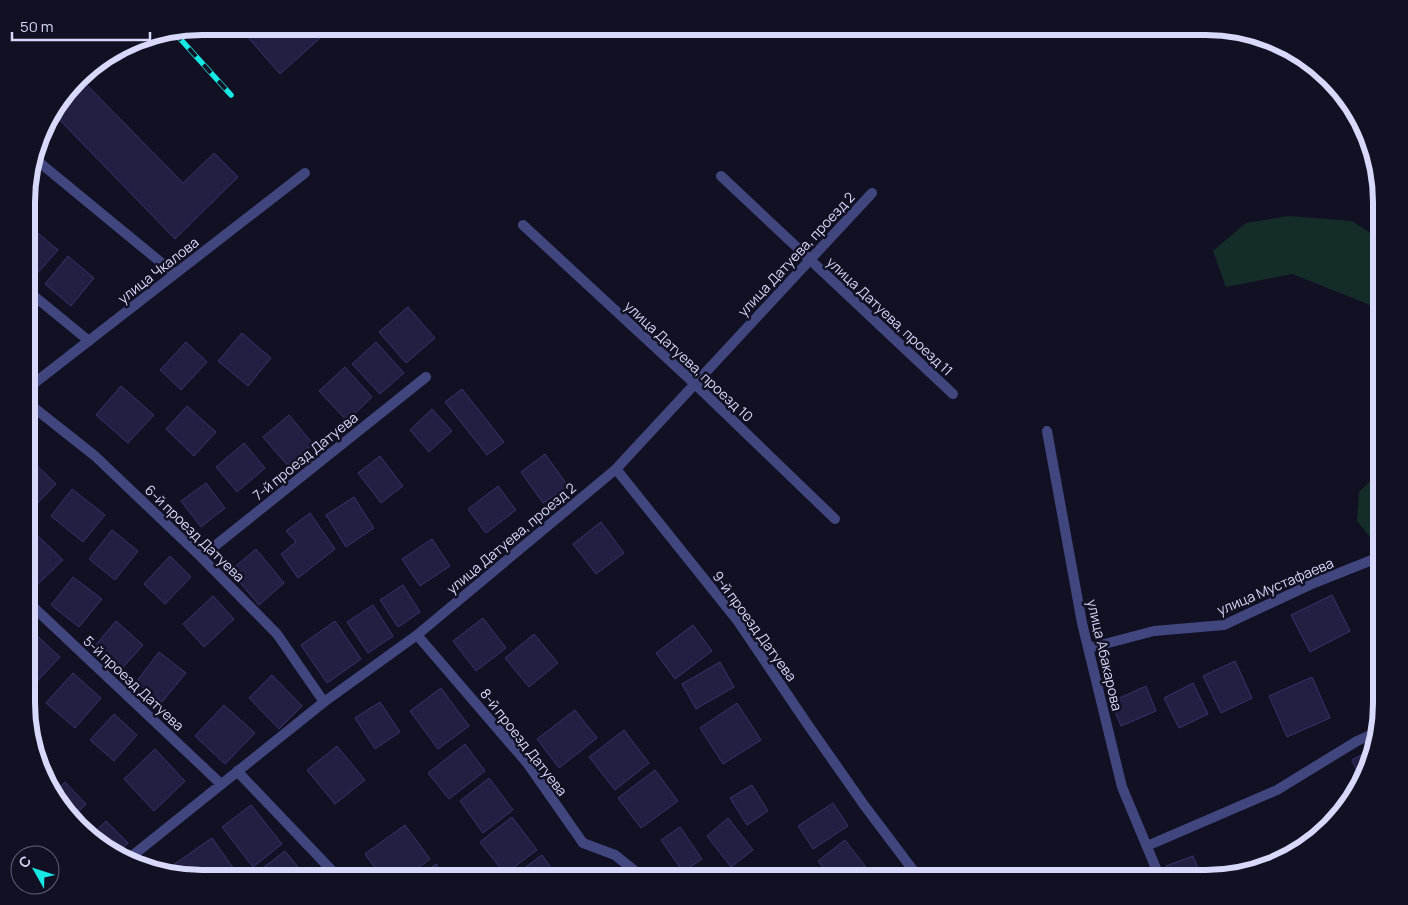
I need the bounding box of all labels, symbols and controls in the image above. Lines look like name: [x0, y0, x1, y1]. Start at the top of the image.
scale bar: [12, 10, 150, 42]
text: 50 m: [20, 16, 54, 37]
street label: улица Датуева, проезд 2: [733, 188, 859, 320]
street label: улица Чкалова: [114, 232, 202, 308]
street label: улица Датуева, проезд 11: [823, 252, 957, 380]
street label: улица Датуева, проезд 10: [621, 296, 757, 426]
street label: 7-й проезд Датуева: [248, 408, 362, 504]
street label: улица Датуева, проезд 2: [442, 478, 580, 598]
street label: 6-й проезд Датуева: [141, 480, 249, 586]
street label: улица Мустафаева: [1214, 553, 1336, 619]
street label: 9-й проезд Датуева: [709, 567, 801, 685]
street label: улица Абакарова: [1083, 597, 1127, 713]
street label: 5-й проезд Датуева: [79, 631, 189, 735]
street label: 8-й проезд Датуева: [476, 684, 572, 800]
north arrow: [10, 845, 60, 895]
text: С: [14, 852, 35, 872]

